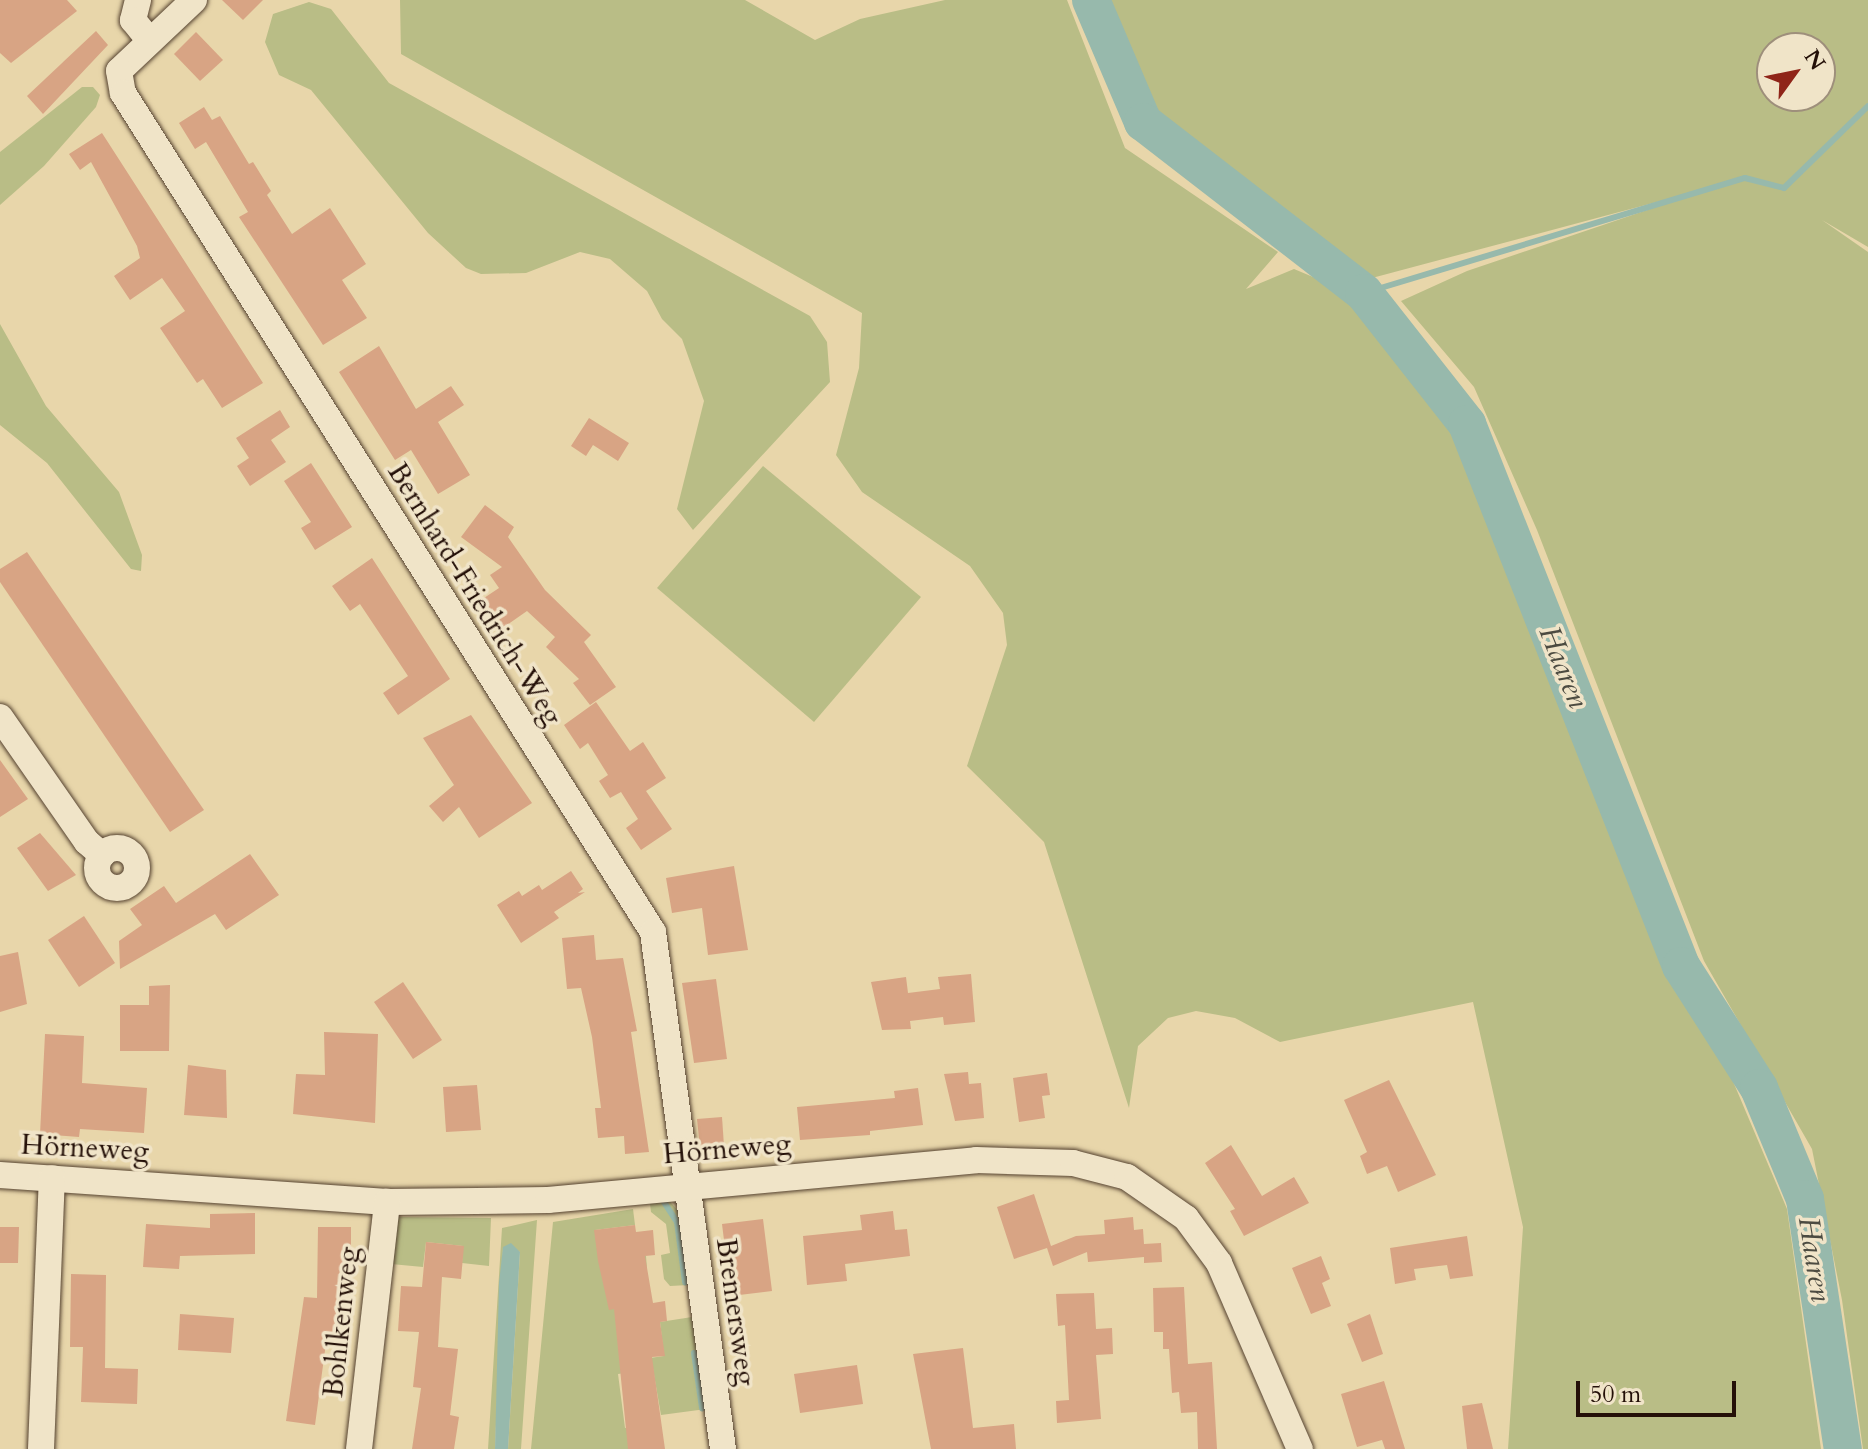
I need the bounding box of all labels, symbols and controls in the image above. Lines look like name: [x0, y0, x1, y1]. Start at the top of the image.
north arrow: [1756, 32, 1836, 112]
text: N: [1797, 44, 1832, 76]
street label: Bernhard-Friedrich-Weg: [381, 457, 569, 731]
water label: Haaren: [1530, 621, 1596, 713]
street label: Hörneweg: [662, 1127, 792, 1171]
street label: Hörneweg: [20, 1128, 150, 1168]
water label: Haaren: [1790, 1214, 1838, 1304]
street label: Bremersweg: [709, 1236, 763, 1388]
street label: Bohlkenweg: [316, 1245, 366, 1399]
scale bar: [1580, 1365, 1740, 1415]
text: 50 m: [1590, 1378, 1641, 1411]

